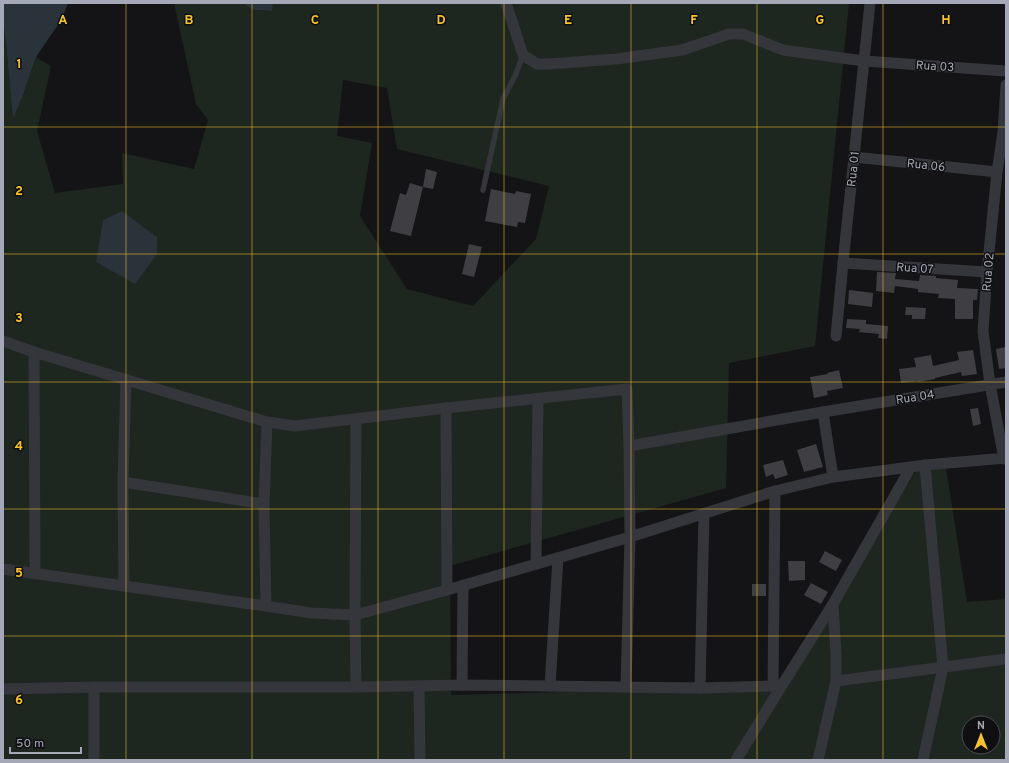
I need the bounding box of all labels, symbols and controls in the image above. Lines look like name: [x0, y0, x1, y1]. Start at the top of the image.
text: A: [58, 13, 68, 29]
text: B: [185, 13, 194, 29]
text: C: [311, 13, 319, 29]
text: D: [436, 13, 446, 29]
text: E: [564, 13, 572, 29]
text: F: [690, 13, 698, 29]
text: G: [816, 13, 825, 29]
text: H: [941, 13, 951, 29]
text: 1: [16, 57, 22, 73]
street label: Rua 03: [915, 58, 955, 76]
street label: Rua 01: [844, 150, 864, 188]
street label: Rua 06: [906, 156, 946, 176]
text: 2: [15, 184, 23, 200]
street label: Rua 02: [979, 252, 999, 292]
street label: Rua 07: [896, 260, 934, 278]
text: 3: [15, 311, 23, 327]
street label: Rua 04: [895, 387, 936, 409]
text: 4: [15, 439, 23, 455]
text: 5: [15, 566, 23, 582]
text: 6: [15, 693, 23, 709]
north arrow: [961, 715, 1001, 755]
text: N: [977, 719, 985, 733]
scale bar: [10, 729, 81, 755]
text: 50 m: [16, 736, 44, 752]

